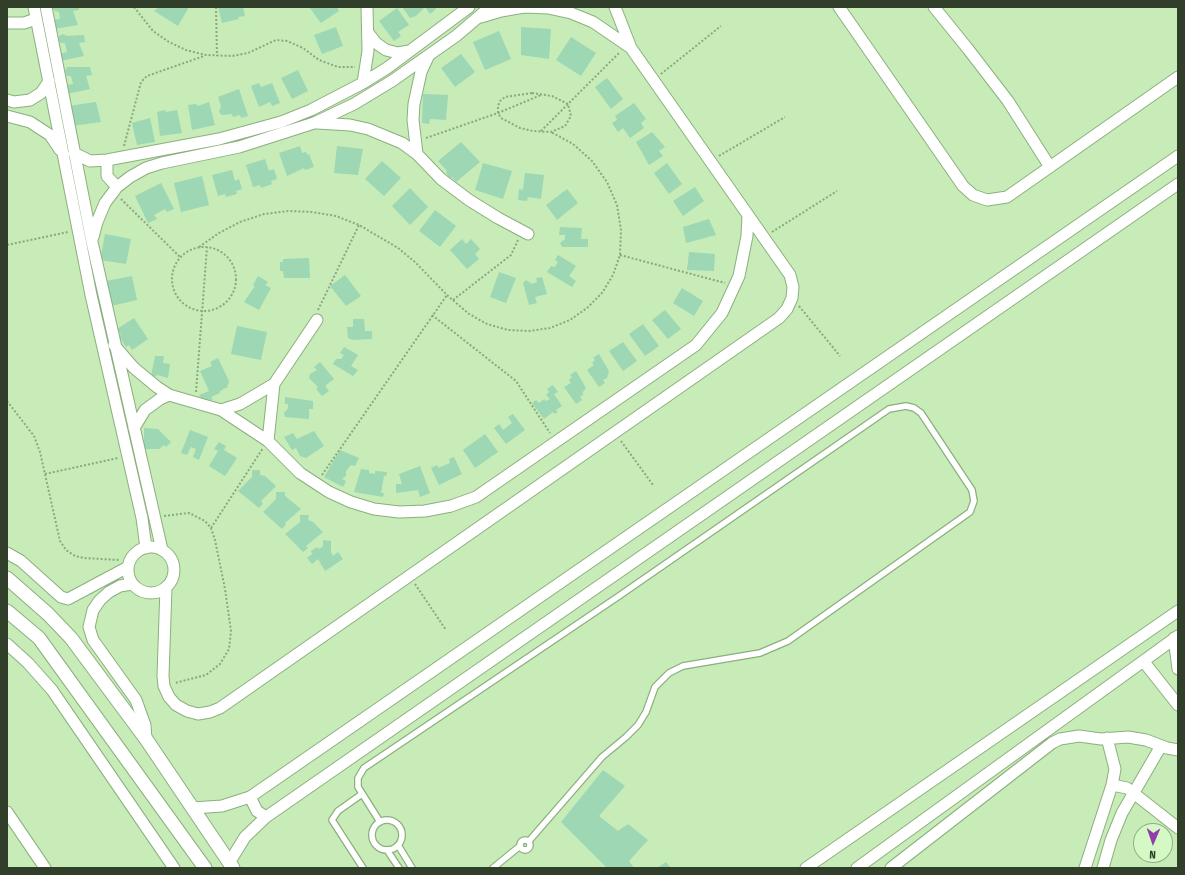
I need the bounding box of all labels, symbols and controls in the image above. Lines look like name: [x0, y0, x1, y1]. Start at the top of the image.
north arrow: [1133, 823, 1173, 863]
text: N: [1149, 848, 1156, 861]

